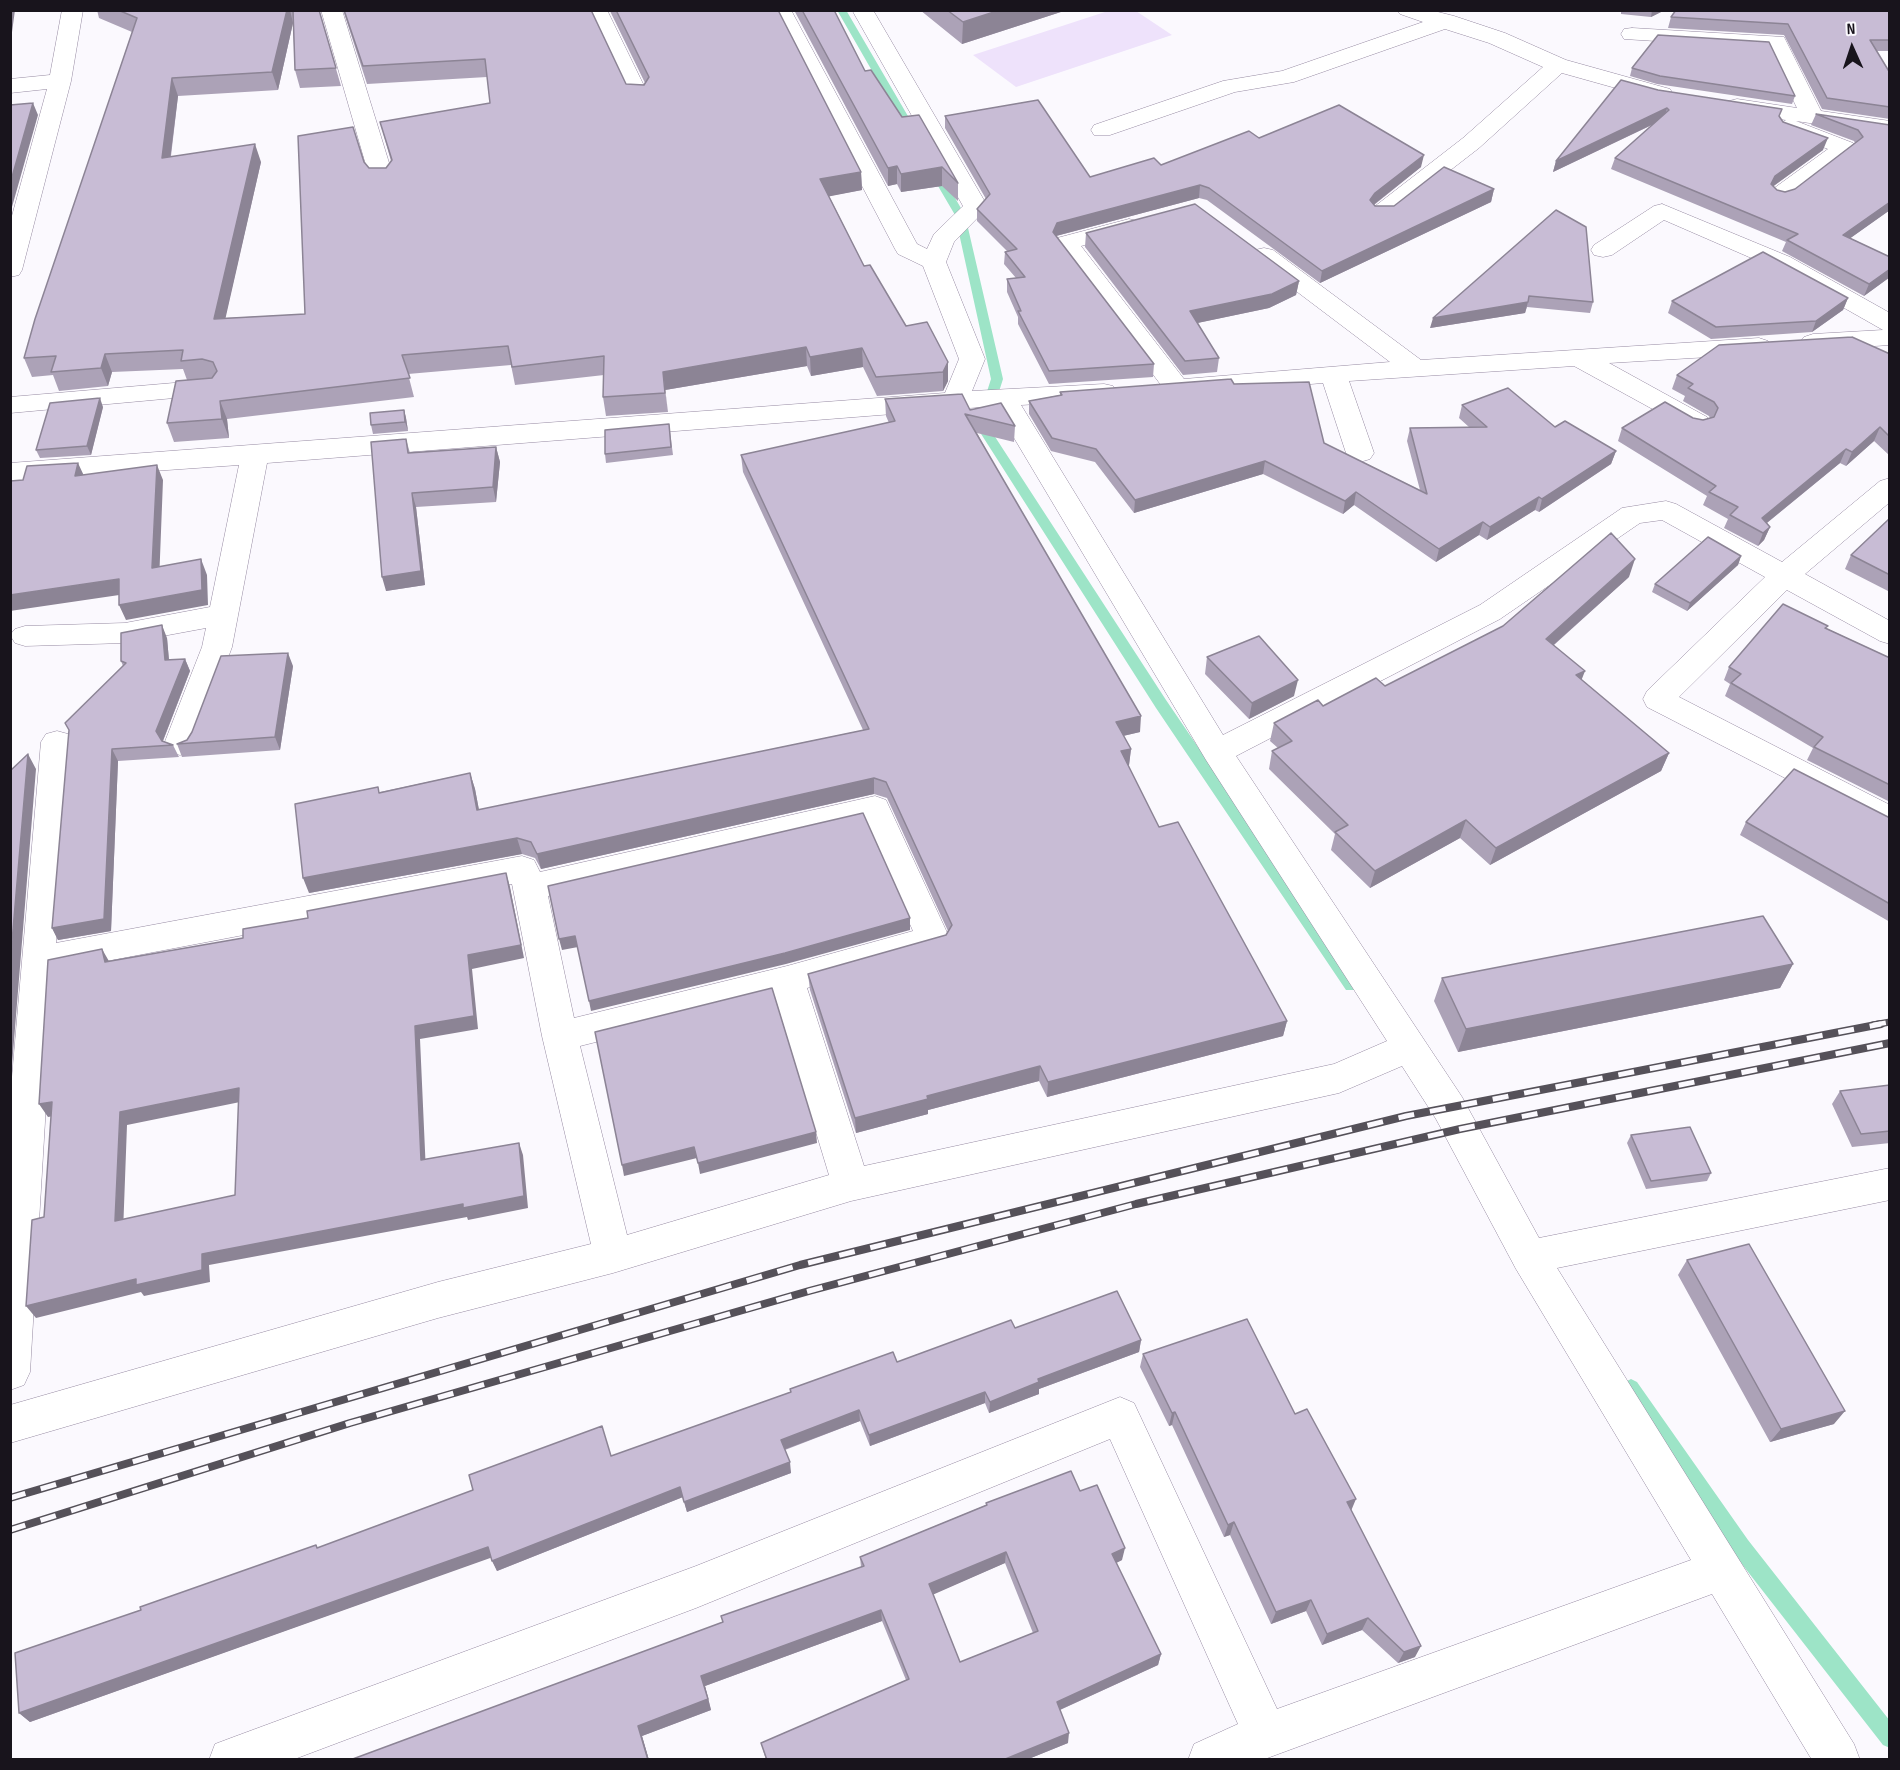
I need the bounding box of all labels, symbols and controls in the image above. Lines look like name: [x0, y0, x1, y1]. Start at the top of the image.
north arrow: [1822, 18, 1882, 78]
text: N: [1846, 20, 1856, 39]

